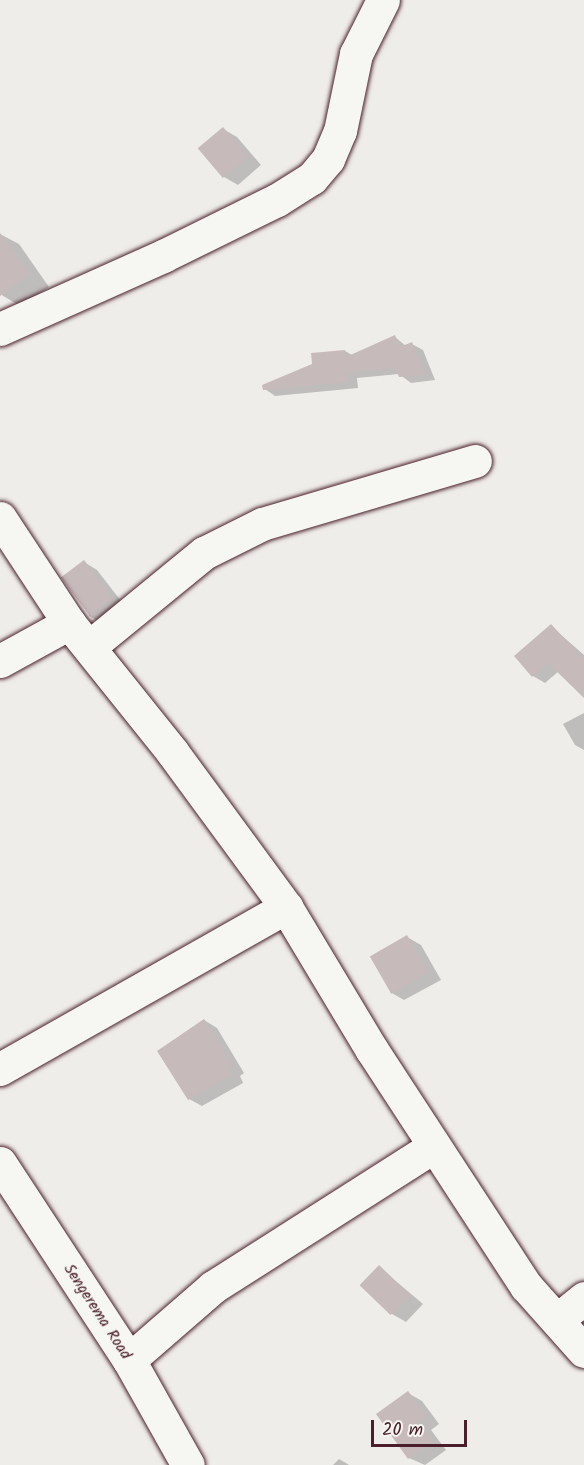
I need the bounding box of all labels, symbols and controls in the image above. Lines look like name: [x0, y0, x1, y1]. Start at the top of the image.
street label: Sengerema Road: [59, 1261, 135, 1363]
scale bar: [374, 1408, 470, 1446]
text: 20 m: [382, 1416, 423, 1445]

